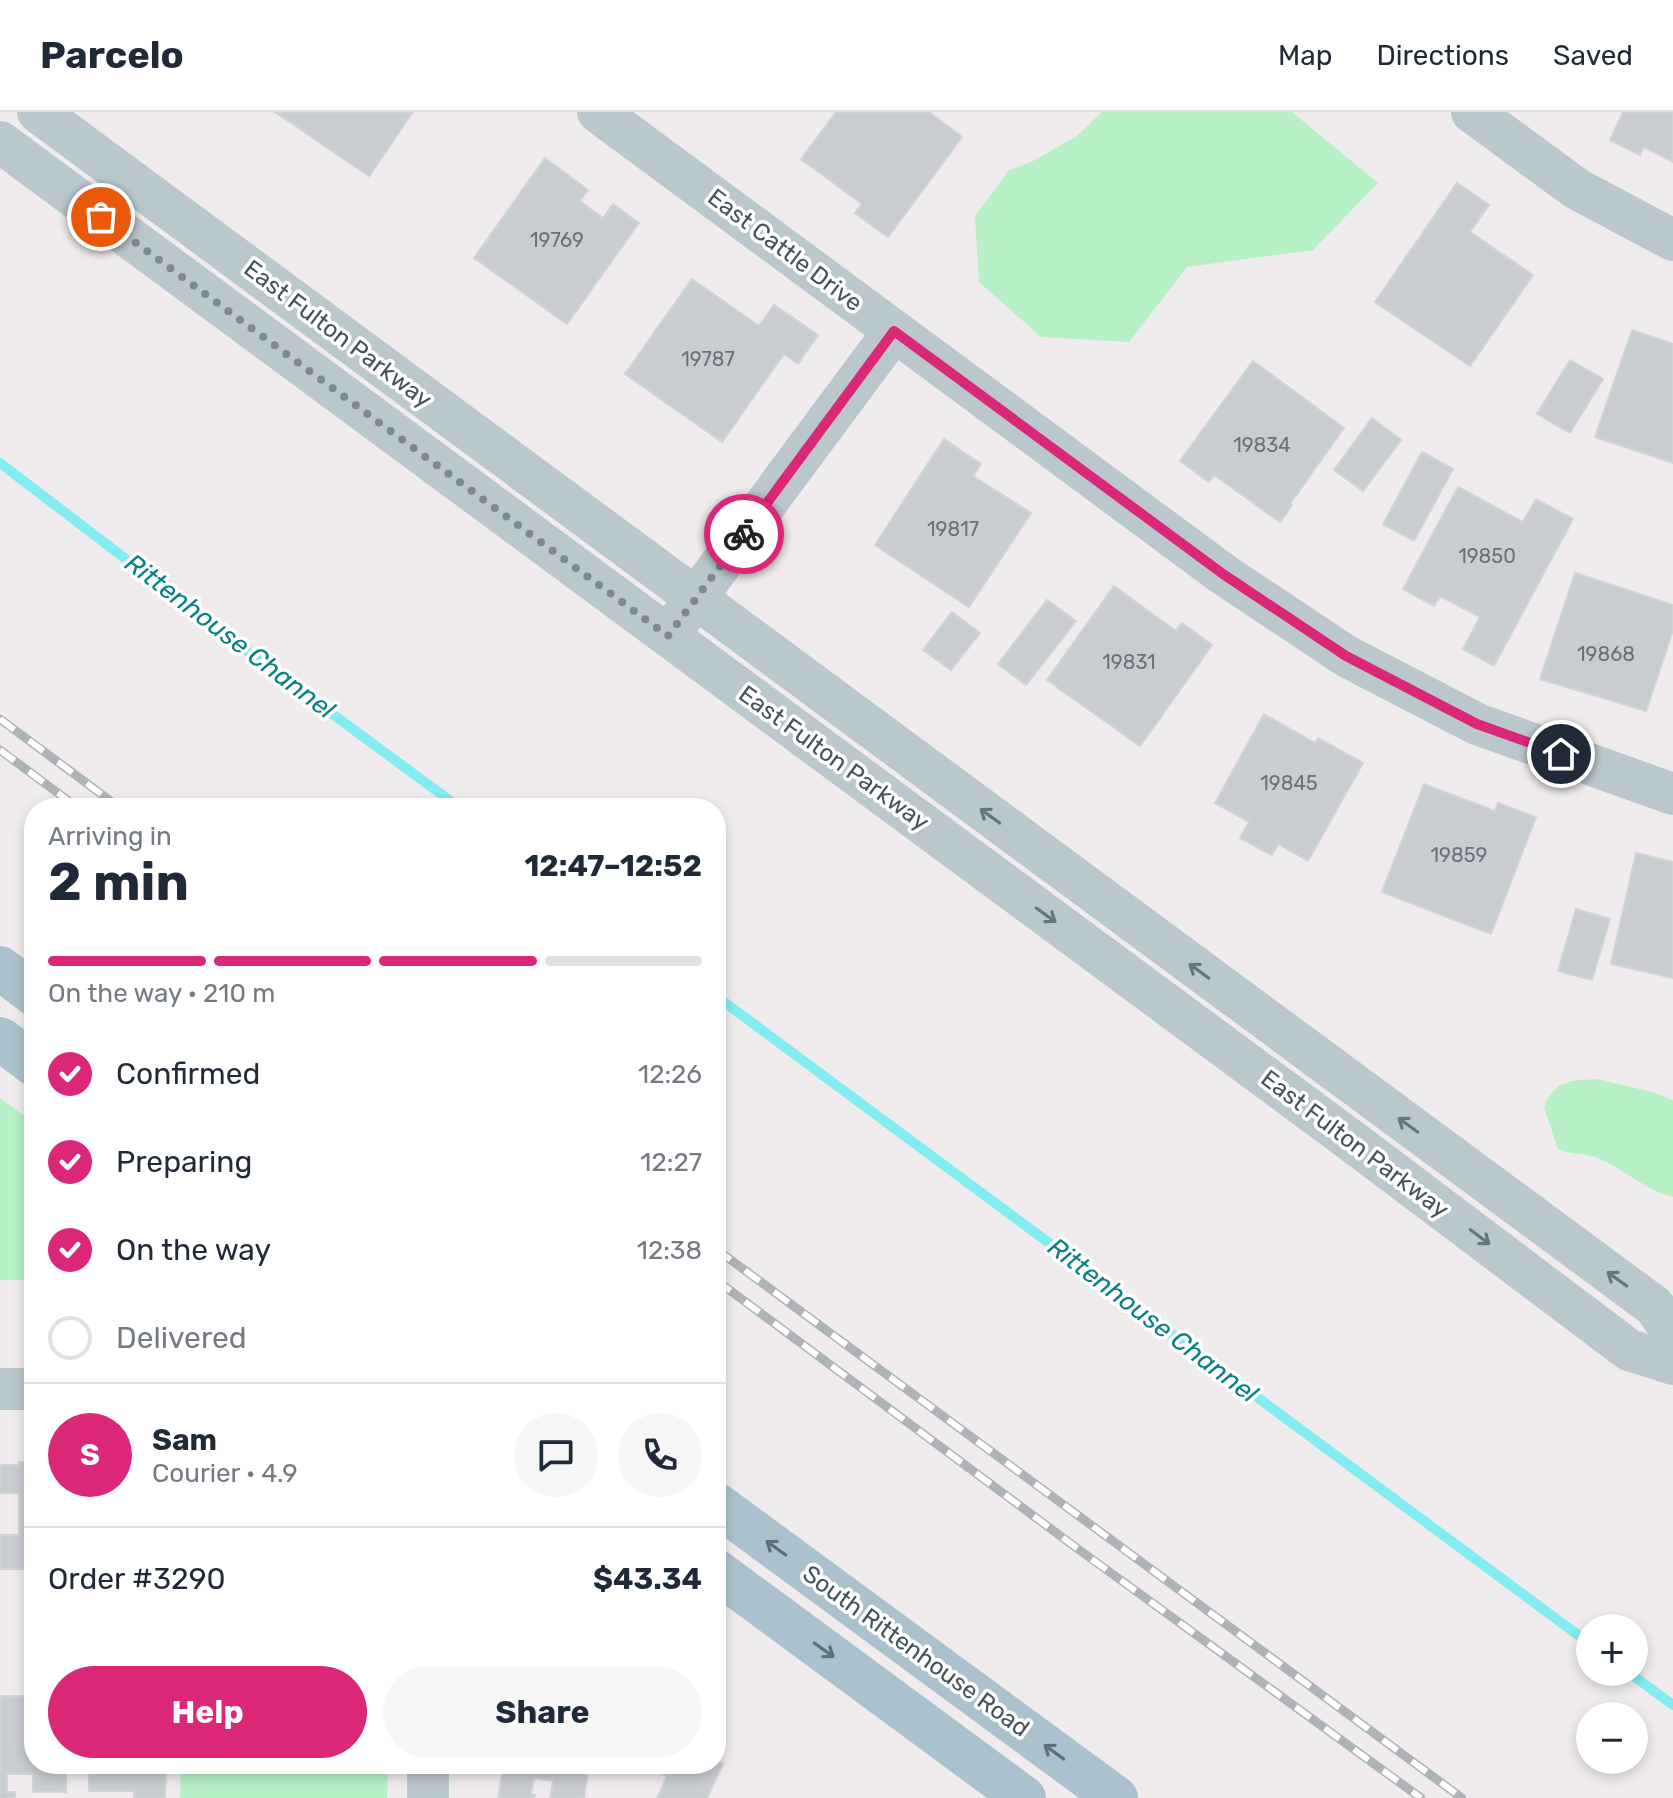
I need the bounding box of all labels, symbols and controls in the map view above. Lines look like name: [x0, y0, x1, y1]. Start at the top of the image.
text: Parcelo: [40, 32, 184, 78]
text: Map: [1278, 39, 1332, 72]
text: Directions: [1376, 39, 1509, 72]
text: Saved: [1553, 39, 1633, 72]
pin: [67, 183, 135, 251]
street label: East Cattle Drive: [702, 183, 868, 317]
icon: bag: [79, 195, 123, 239]
house number: 19769: [530, 228, 584, 252]
street label: East Fulton Parkway: [239, 254, 437, 414]
house number: 19787: [681, 347, 735, 371]
house number: 19834: [1233, 433, 1291, 457]
courier: [704, 494, 784, 574]
icon: bike: [722, 512, 766, 556]
house number: 19817: [927, 517, 979, 541]
house number: 19850: [1458, 544, 1516, 568]
water label: Rittenhouse Channel: [119, 547, 341, 726]
house number: 19868: [1577, 642, 1635, 666]
house number: 19831: [1102, 650, 1156, 674]
street label: East Fulton Parkway: [734, 680, 934, 836]
pin: [1527, 720, 1595, 788]
icon: home: [1539, 732, 1583, 776]
house number: 19845: [1260, 771, 1318, 795]
one-way arrow: [979, 808, 1001, 825]
text: Arriving in: [48, 821, 172, 852]
house number: 19859: [1431, 843, 1487, 867]
text: 12:47–12:52: [524, 848, 702, 884]
text: 2 min: [48, 851, 189, 913]
one-way arrow: [1035, 906, 1056, 923]
one-way arrow: [1189, 962, 1210, 979]
text: On the way · 210 m: [48, 978, 275, 1009]
icon: check: [48, 1052, 92, 1096]
text: Confirmed: [116, 1056, 260, 1092]
text: 12:26: [638, 1059, 702, 1090]
street label: East Fulton Parkway: [1256, 1064, 1454, 1224]
one-way arrow: [1398, 1117, 1419, 1134]
icon: check: [48, 1140, 92, 1184]
text: Preparing: [116, 1144, 252, 1180]
text: 12:27: [640, 1147, 702, 1178]
icon: check: [48, 1228, 92, 1272]
one-way arrow: [1468, 1229, 1490, 1245]
water label: Rittenhouse Channel: [1042, 1231, 1264, 1410]
text: On the way: [116, 1232, 271, 1268]
text: 12:38: [637, 1235, 702, 1266]
one-way arrow: [1607, 1271, 1629, 1288]
text: Delivered: [116, 1320, 247, 1356]
button: chat: [514, 1413, 598, 1497]
button: phone: [618, 1413, 702, 1497]
text: Sam: [152, 1422, 217, 1458]
text: S: [80, 1437, 100, 1473]
text: Courier · 4.9: [152, 1458, 298, 1489]
one-way arrow: [766, 1540, 787, 1557]
street label: South Rittenhouse Road: [798, 1560, 1034, 1742]
text: Order #3290: [48, 1561, 226, 1597]
text: $43.34: [593, 1561, 702, 1597]
map controls: [1576, 1614, 1648, 1774]
button: +: [1576, 1614, 1648, 1686]
one-way arrow: [813, 1642, 835, 1658]
button: Help: [48, 1666, 367, 1758]
button: Share: [383, 1666, 702, 1758]
button: −: [1576, 1702, 1648, 1774]
one-way arrow: [1043, 1743, 1065, 1760]

